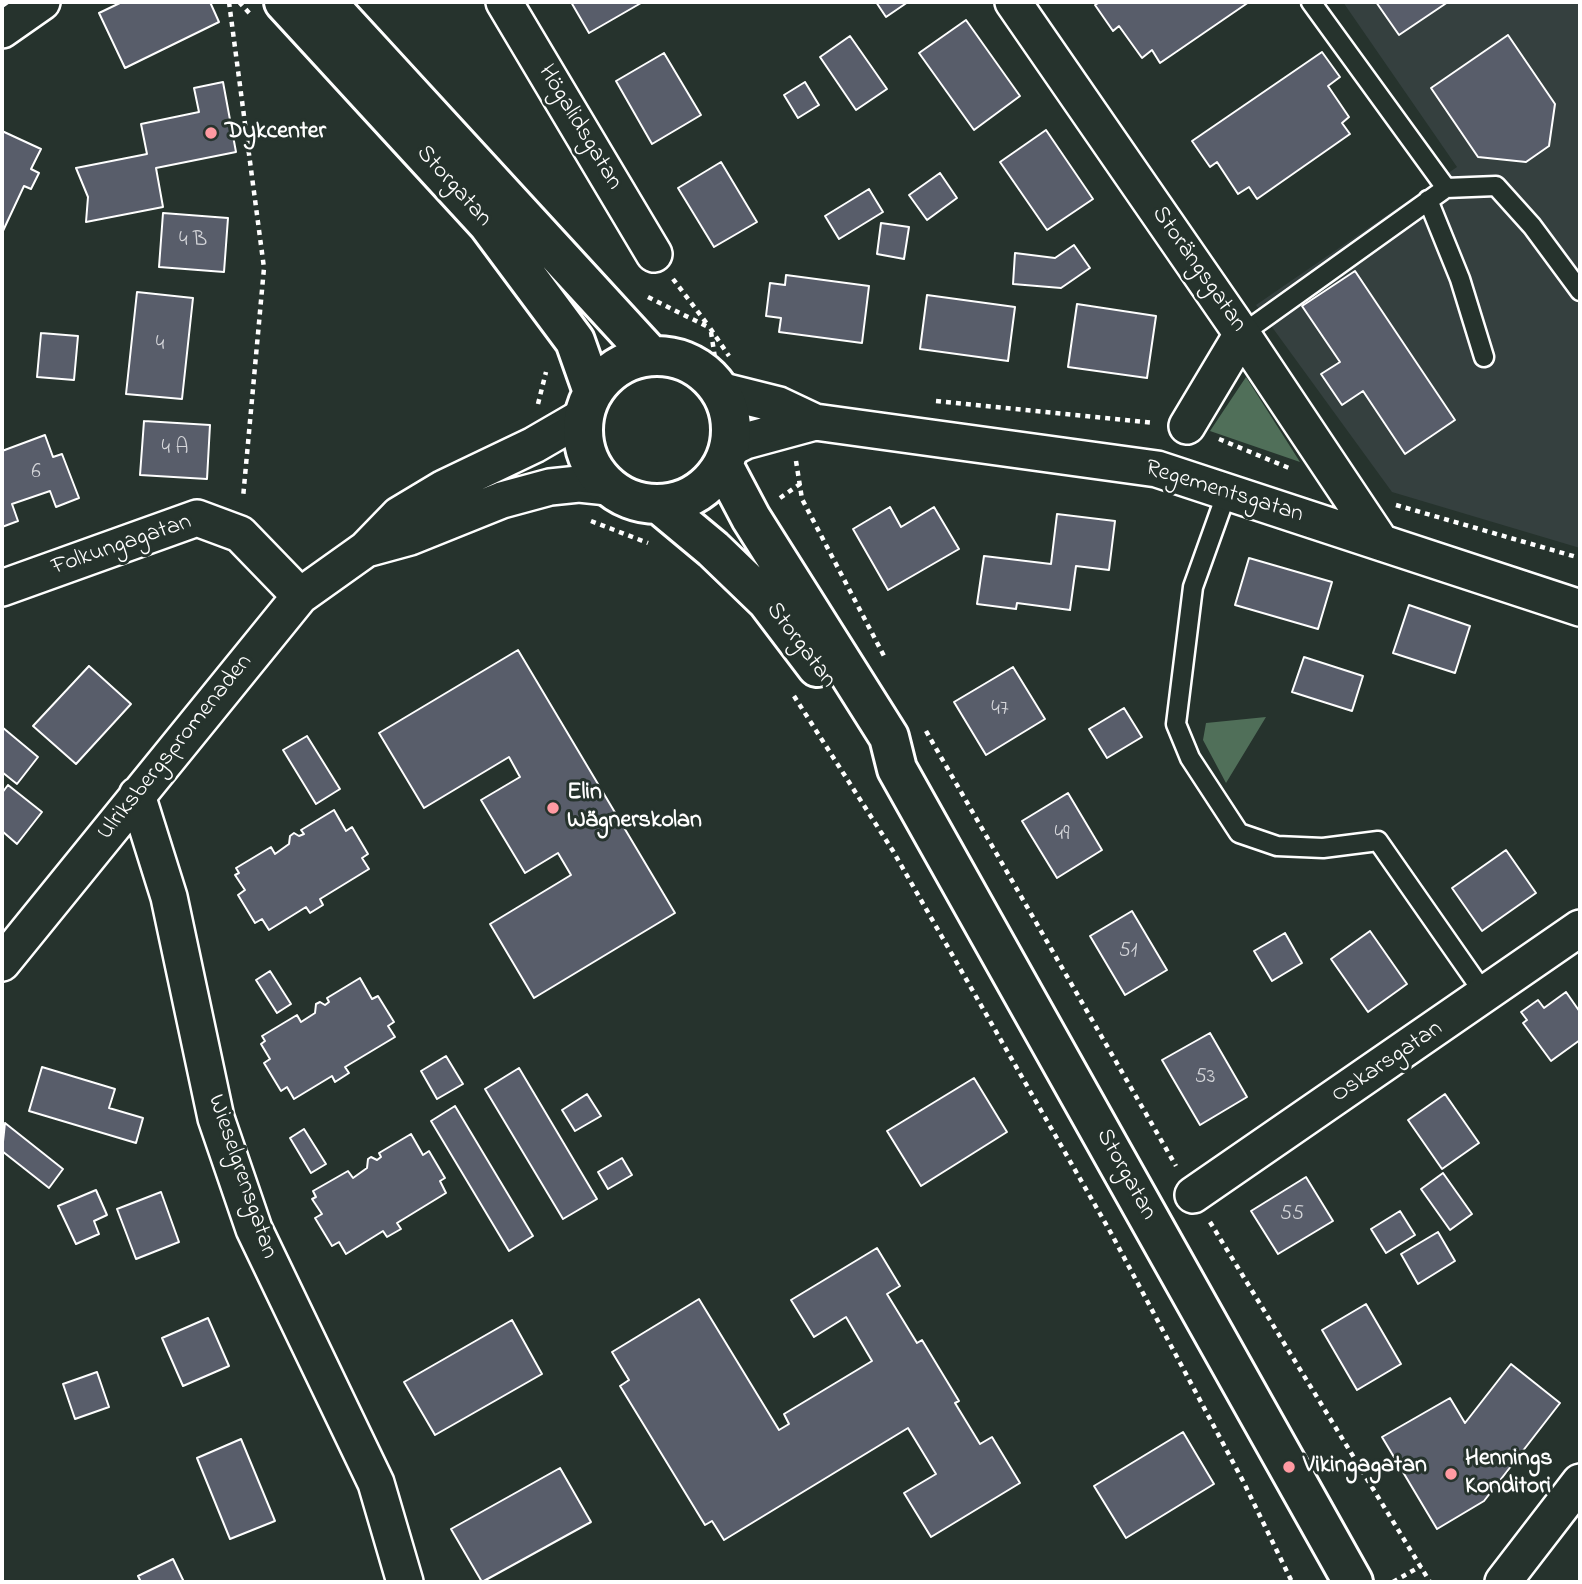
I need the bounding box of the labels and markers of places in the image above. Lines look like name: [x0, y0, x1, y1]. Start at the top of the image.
place label: Dykcenter: [225, 119, 326, 147]
marker: Dykcenter: [203, 125, 219, 141]
place label: Elin Wägnerskolan: [567, 780, 702, 836]
marker: Elin Wägnerskolan: [545, 800, 561, 816]
place label: Hennings Konditori: [1465, 1446, 1553, 1502]
place label: Vikingagatan: [1303, 1453, 1427, 1481]
marker: Vikingagatan: [1281, 1459, 1297, 1475]
marker: Hennings Konditori: [1443, 1466, 1459, 1482]

